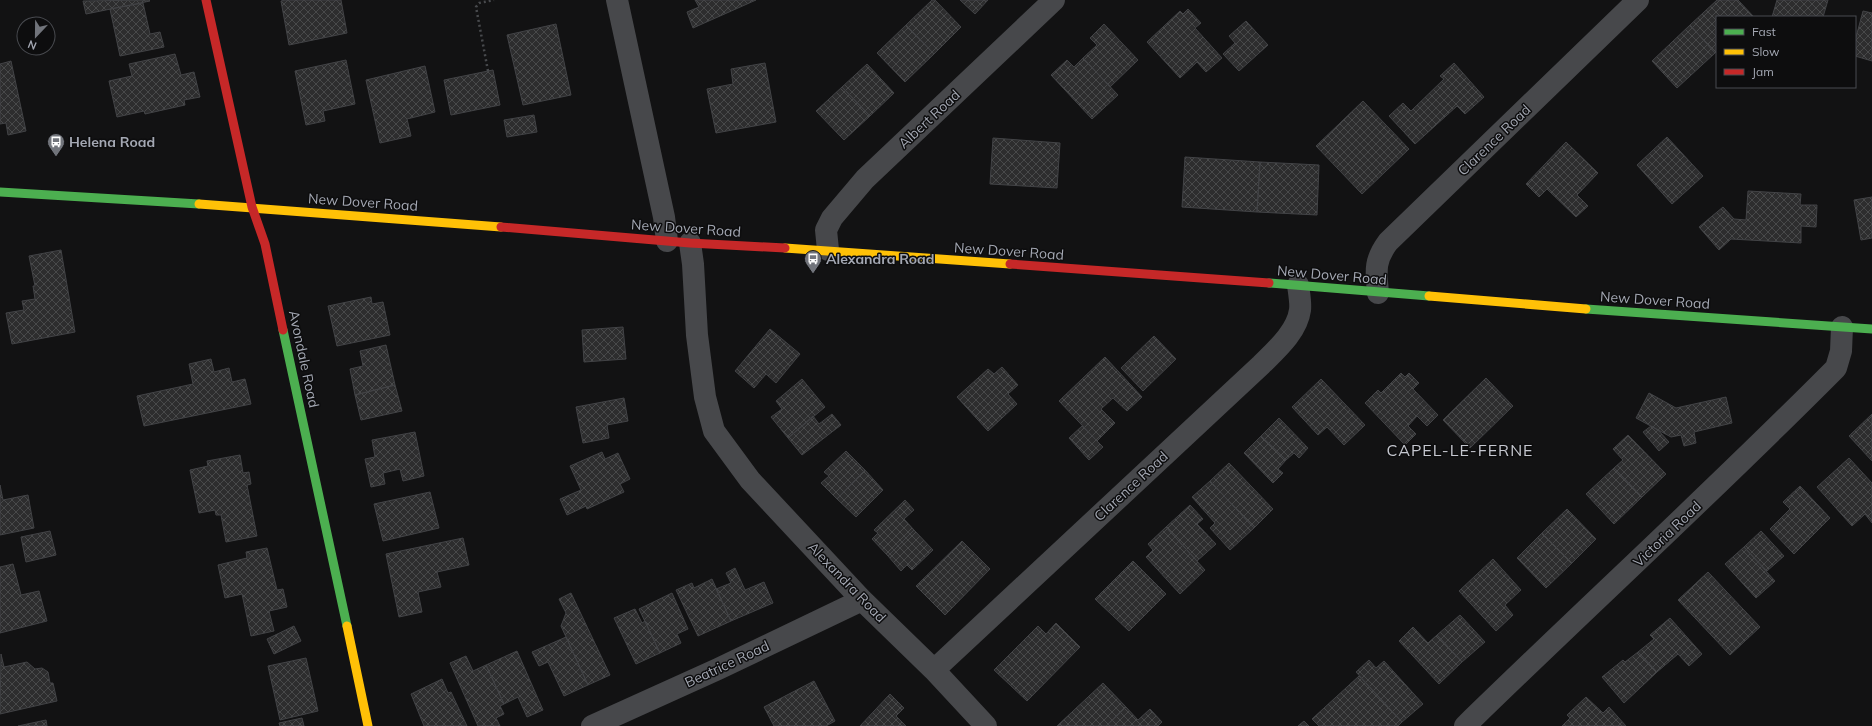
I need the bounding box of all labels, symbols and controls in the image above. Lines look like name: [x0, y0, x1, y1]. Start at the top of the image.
north arrow: [16, 16, 56, 56]
legend: [1716, 16, 1856, 88]
text: Fast: [1752, 24, 1776, 39]
text: N: [26, 37, 39, 53]
text: Slow: [1752, 44, 1780, 59]
text: Jam: [1752, 64, 1774, 79]
street label: Albert Road: [894, 86, 964, 152]
street label: Clarence Road: [1454, 101, 1534, 179]
bus stop icon: Helena Road: [46, 132, 66, 157]
place label: Helena Road: [69, 133, 155, 151]
street label: New Dover Road: [307, 189, 419, 215]
street label: New Dover Road: [630, 215, 742, 241]
street label: New Dover Road: [953, 238, 1065, 264]
bus stop icon: Alexandra Road: [803, 249, 823, 274]
place label: Alexandra Road: [826, 250, 934, 268]
street label: New Dover Road: [1276, 261, 1388, 289]
street label: New Dover Road: [1599, 287, 1711, 313]
street label: Avondale Road: [285, 309, 323, 409]
district label: CAPEL-LE-FERNE: [1386, 440, 1534, 460]
street label: Clarence Road: [1090, 447, 1172, 525]
street label: Victoria Road: [1629, 497, 1705, 571]
street label: Alexandra Road: [804, 538, 890, 626]
street label: Beatrice Road: [682, 637, 772, 691]

